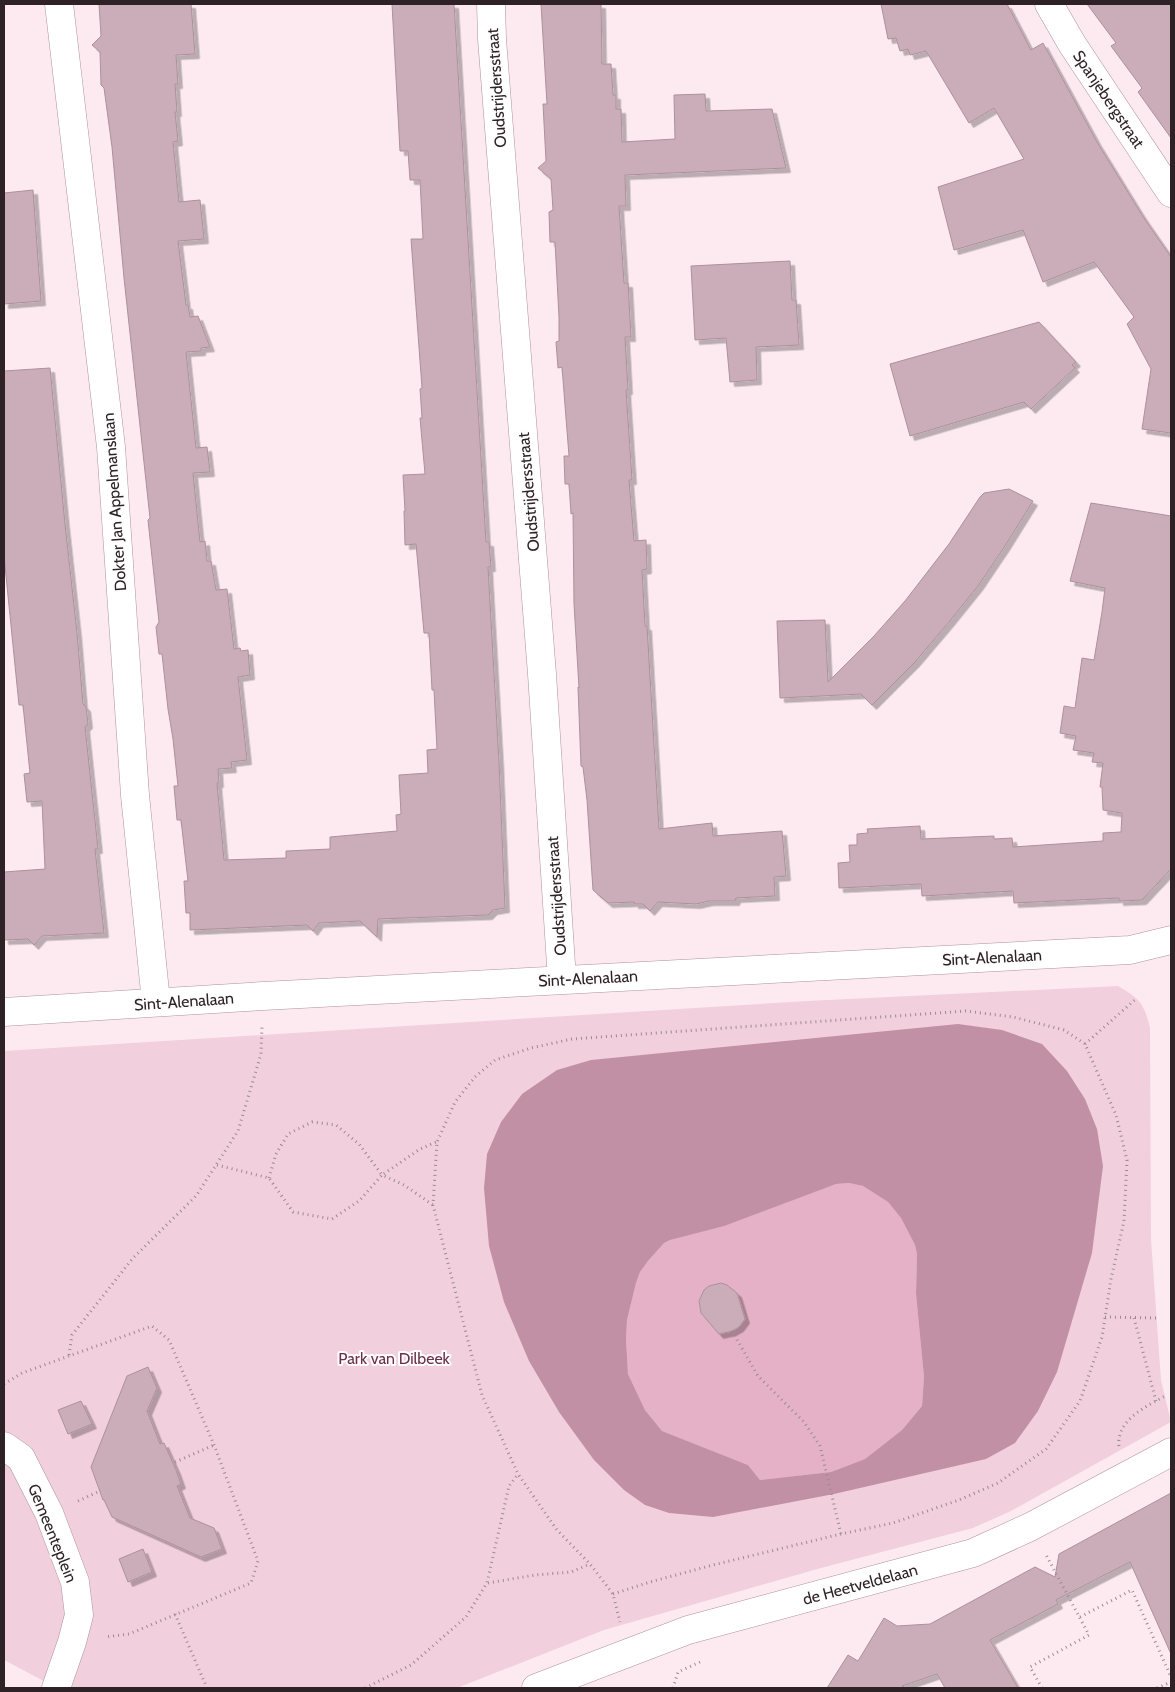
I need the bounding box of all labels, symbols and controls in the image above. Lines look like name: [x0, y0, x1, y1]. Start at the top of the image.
street label: Oudstrijdersstraat: [483, 27, 510, 148]
street label: Spanjebergstraat: [1069, 47, 1149, 152]
street label: Dokter Jan Appelmanslaan: [99, 412, 130, 592]
street label: Oudstrijdersstraat: [514, 431, 543, 552]
street label: Oudstrijdersstraat: [543, 835, 570, 956]
street label: Sint-Alenalaan: [942, 945, 1042, 970]
street label: Sint-Alenalaan: [538, 966, 638, 991]
street label: Sint-Alenalaan: [134, 989, 235, 1014]
park label: Park van Dilbeek: [338, 1349, 451, 1368]
street label: Gemeenteplein: [24, 1481, 81, 1585]
street label: de Heetveldelaan: [801, 1560, 920, 1609]

